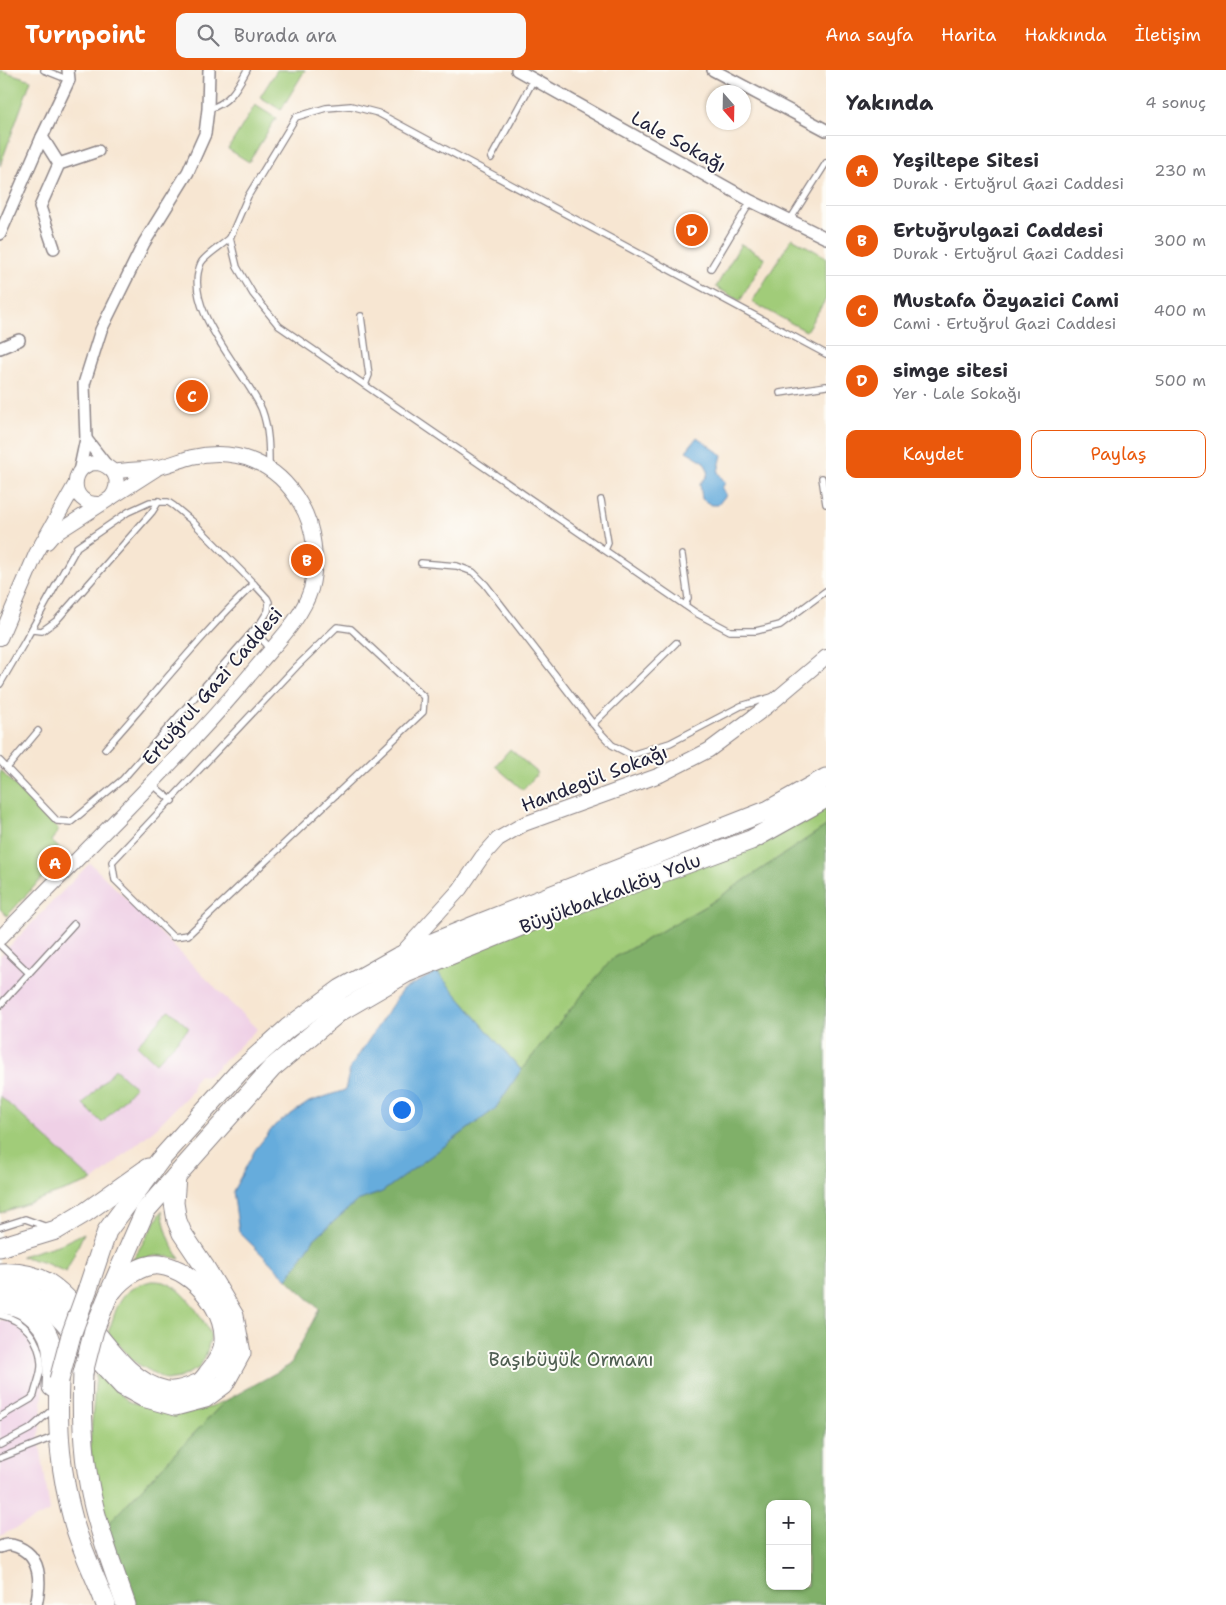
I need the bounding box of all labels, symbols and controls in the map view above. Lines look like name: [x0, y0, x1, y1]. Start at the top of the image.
search box: [176, 13, 526, 58]
text: Turnpoint: [25, 19, 146, 51]
icon: search: [194, 21, 222, 49]
text: Burada ara: [234, 23, 337, 48]
text: Ana sayfa: [825, 23, 913, 47]
text: Harita: [941, 23, 996, 47]
text: Hakkında: [1024, 23, 1107, 47]
text: İletişim: [1135, 23, 1201, 47]
north arrow: [706, 85, 751, 130]
text: Yakında: [846, 89, 933, 117]
text: 4 sonuç: [1145, 92, 1206, 113]
street label: Lale Sokağı: [627, 105, 731, 178]
text: Yeşiltepe Sitesi: [893, 148, 1039, 173]
text: A: [856, 160, 868, 181]
text: 230 m: [1154, 160, 1206, 181]
text: Durak · Ertuğrul Gazi Caddesi: [893, 173, 1124, 194]
pin: D: [676, 211, 708, 249]
text: Ertuğrulgazi Caddesi: [893, 218, 1103, 243]
text: B: [857, 230, 867, 251]
text: 300 m: [1154, 230, 1206, 251]
text: Durak · Ertuğrul Gazi Caddesi: [893, 243, 1124, 264]
text: Mustafa Özyazici Cami: [893, 288, 1119, 313]
text: C: [857, 300, 867, 321]
text: 400 m: [1153, 300, 1206, 321]
text: Cami · Ertuğrul Gazi Caddesi: [893, 313, 1116, 334]
text: simge sitesi: [893, 358, 1008, 383]
text: D: [856, 370, 868, 391]
text: 500 m: [1155, 370, 1206, 391]
pin: C: [176, 377, 208, 415]
text: Yer · Lale Sokağı: [893, 383, 1021, 404]
button: Kaydet: [846, 430, 1021, 478]
button: Paylaş: [1031, 430, 1206, 478]
pin: B: [291, 541, 323, 579]
street label: Ertuğrul Gazi Caddesi: [137, 602, 288, 771]
street label: Handegül Sokağı: [517, 739, 671, 818]
pin: A: [39, 844, 71, 882]
street label: Büyükbakkalköy Yolu: [516, 847, 704, 940]
your location: [389, 1097, 415, 1123]
park label: Başıbüyük Ormanı: [488, 1347, 654, 1372]
map controls: [766, 1500, 811, 1590]
button: +: [766, 1500, 811, 1545]
button: −: [766, 1545, 811, 1590]

